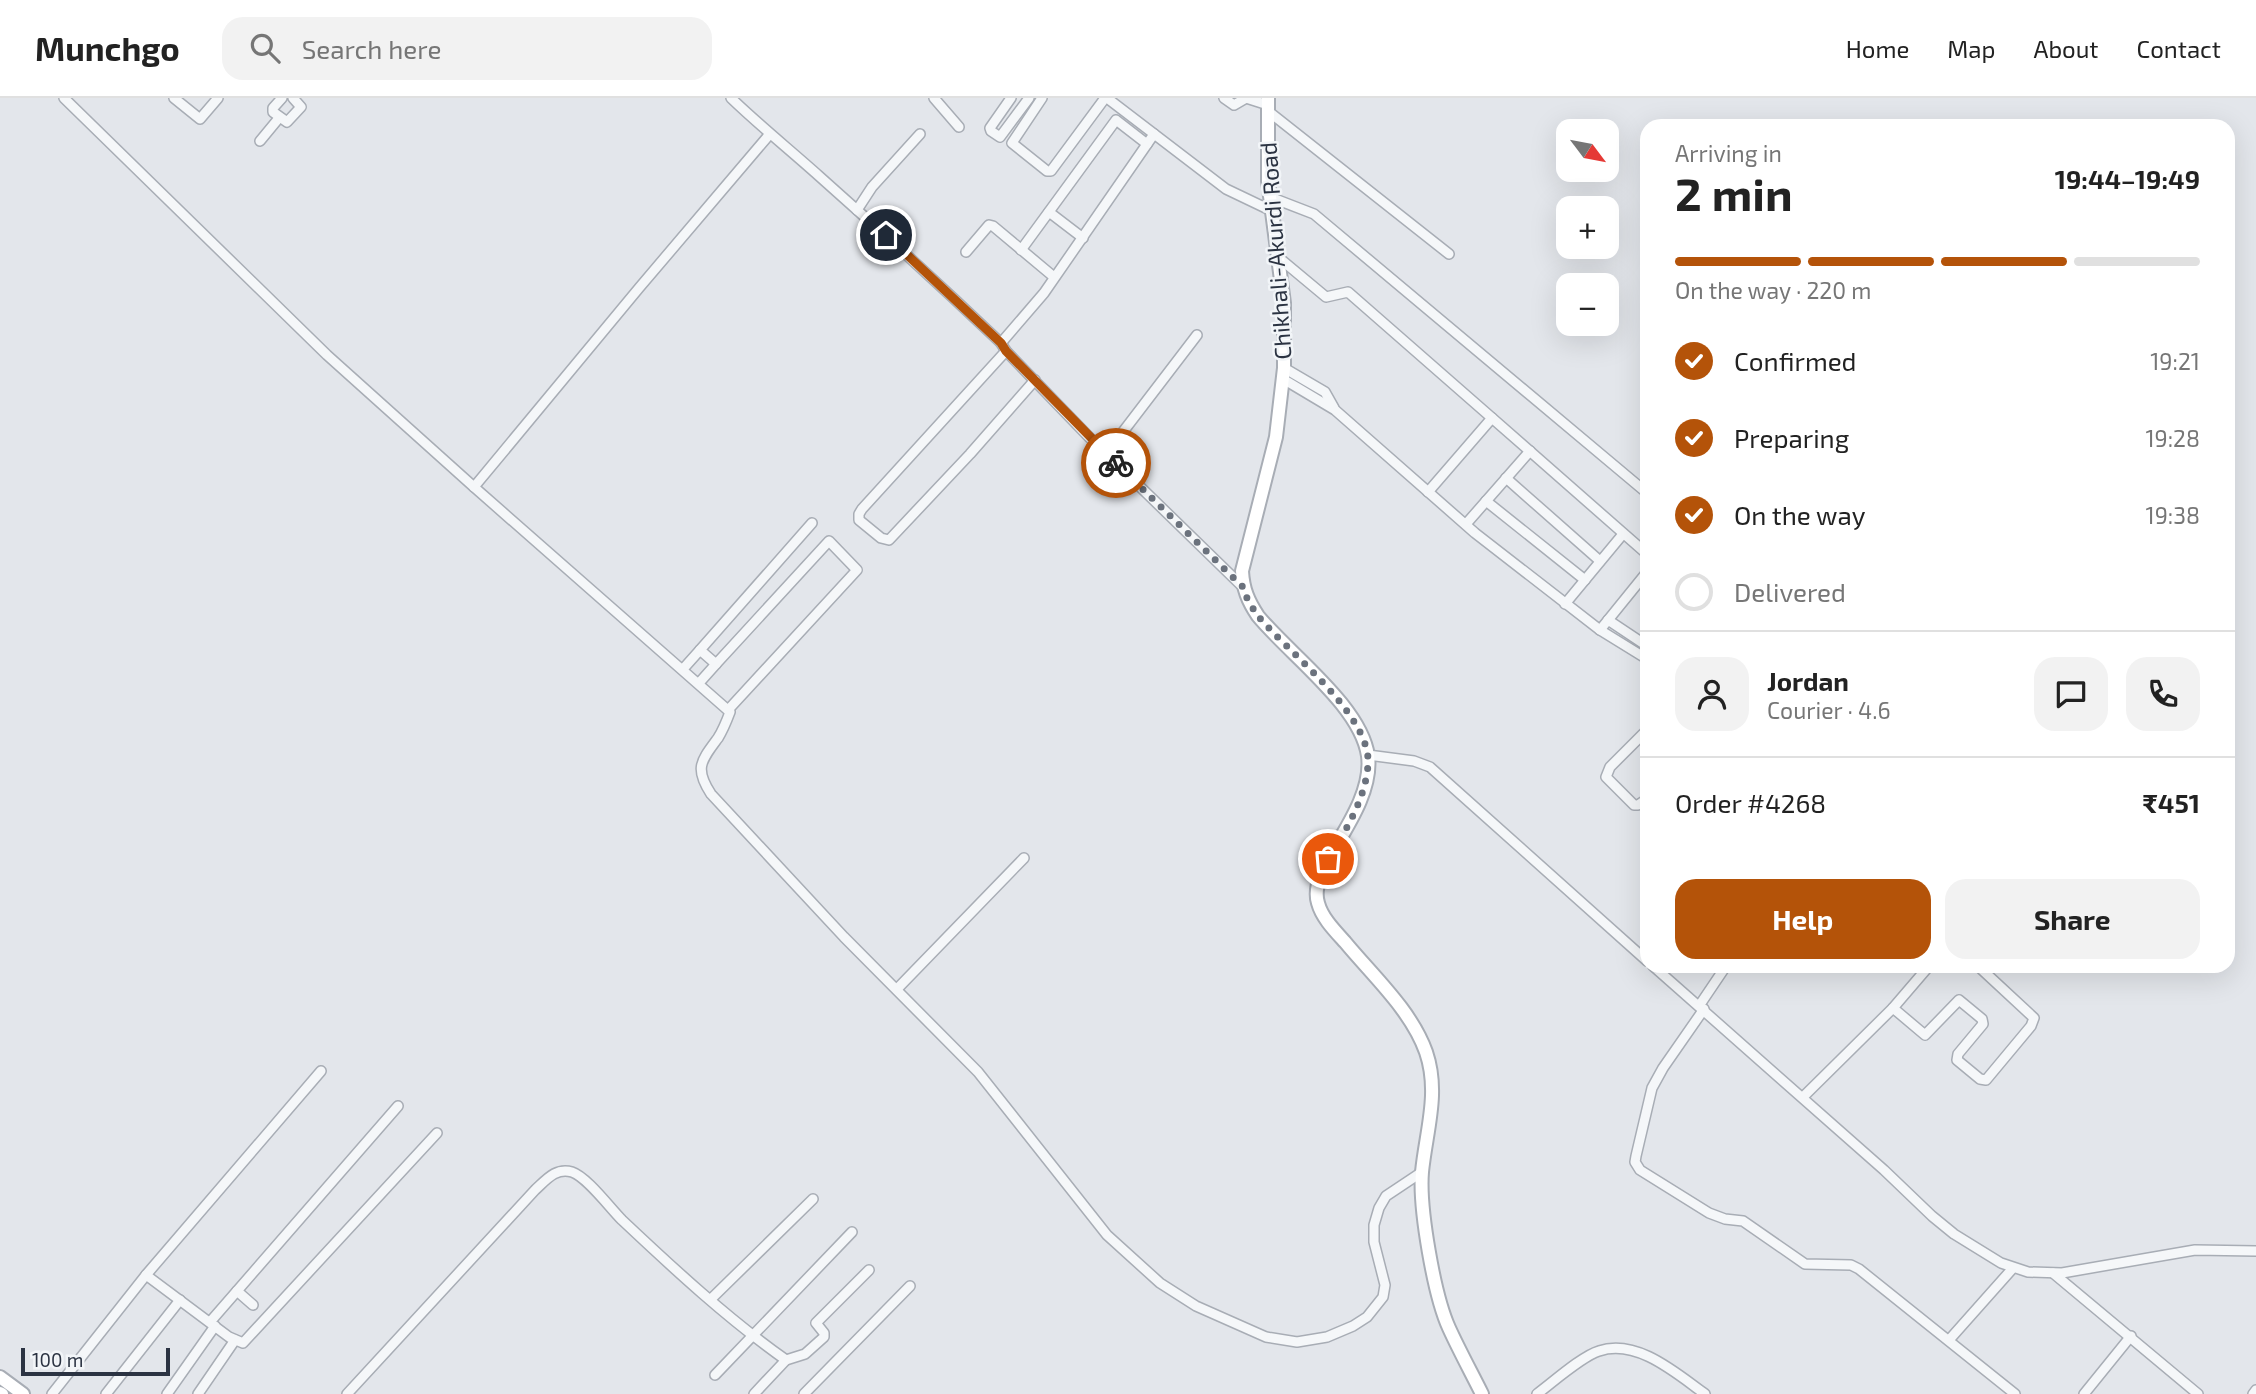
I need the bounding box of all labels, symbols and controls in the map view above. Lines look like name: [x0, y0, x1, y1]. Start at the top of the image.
search box: [222, 17, 712, 80]
text: Munchgo: [35, 28, 180, 68]
icon: search: [246, 29, 284, 67]
text: Search here: [302, 33, 441, 64]
text: Home: [1846, 34, 1909, 63]
text: Map: [1947, 34, 1995, 63]
text: About: [2033, 34, 2099, 63]
text: Contact: [2137, 34, 2221, 63]
north arrow: [1556, 119, 1619, 182]
map controls: [1556, 119, 1619, 336]
text: Arriving in: [1675, 139, 1782, 167]
street label: Chikhali-Akurdi Road: [1253, 141, 1297, 361]
text: 19:44–19:49: [2055, 163, 2200, 194]
text: 2 min: [1675, 165, 1793, 220]
button: +: [1556, 196, 1619, 259]
pin: [856, 205, 916, 265]
icon: home: [867, 216, 905, 254]
button: −: [1556, 273, 1619, 336]
text: On the way · 220 m: [1675, 276, 1871, 304]
icon: check: [1675, 342, 1713, 380]
text: Confirmed: [1734, 345, 1857, 376]
text: 19:21: [2150, 347, 2200, 375]
icon: check: [1675, 419, 1713, 457]
text: Preparing: [1734, 422, 1849, 453]
text: 19:28: [2145, 424, 2200, 452]
courier: [1081, 428, 1151, 498]
icon: bike: [1097, 444, 1135, 482]
icon: check: [1675, 496, 1713, 534]
text: On the way: [1734, 499, 1865, 530]
text: 19:38: [2146, 501, 2200, 529]
text: Delivered: [1734, 576, 1846, 607]
button: person: [1675, 657, 1749, 731]
button: chat: [2034, 657, 2108, 731]
button: phone: [2126, 657, 2200, 731]
text: Jordan: [1767, 665, 1849, 696]
text: Courier · 4.6: [1767, 696, 1891, 724]
text: Order #4268: [1675, 787, 1826, 818]
text: ₹451: [2142, 787, 2200, 818]
pin: [1298, 829, 1358, 889]
icon: bag: [1309, 840, 1347, 878]
button: Help: [1675, 879, 1931, 959]
button: Share: [1945, 879, 2200, 959]
scale bar: [21, 1345, 170, 1377]
text: 100 m: [32, 1348, 83, 1371]

